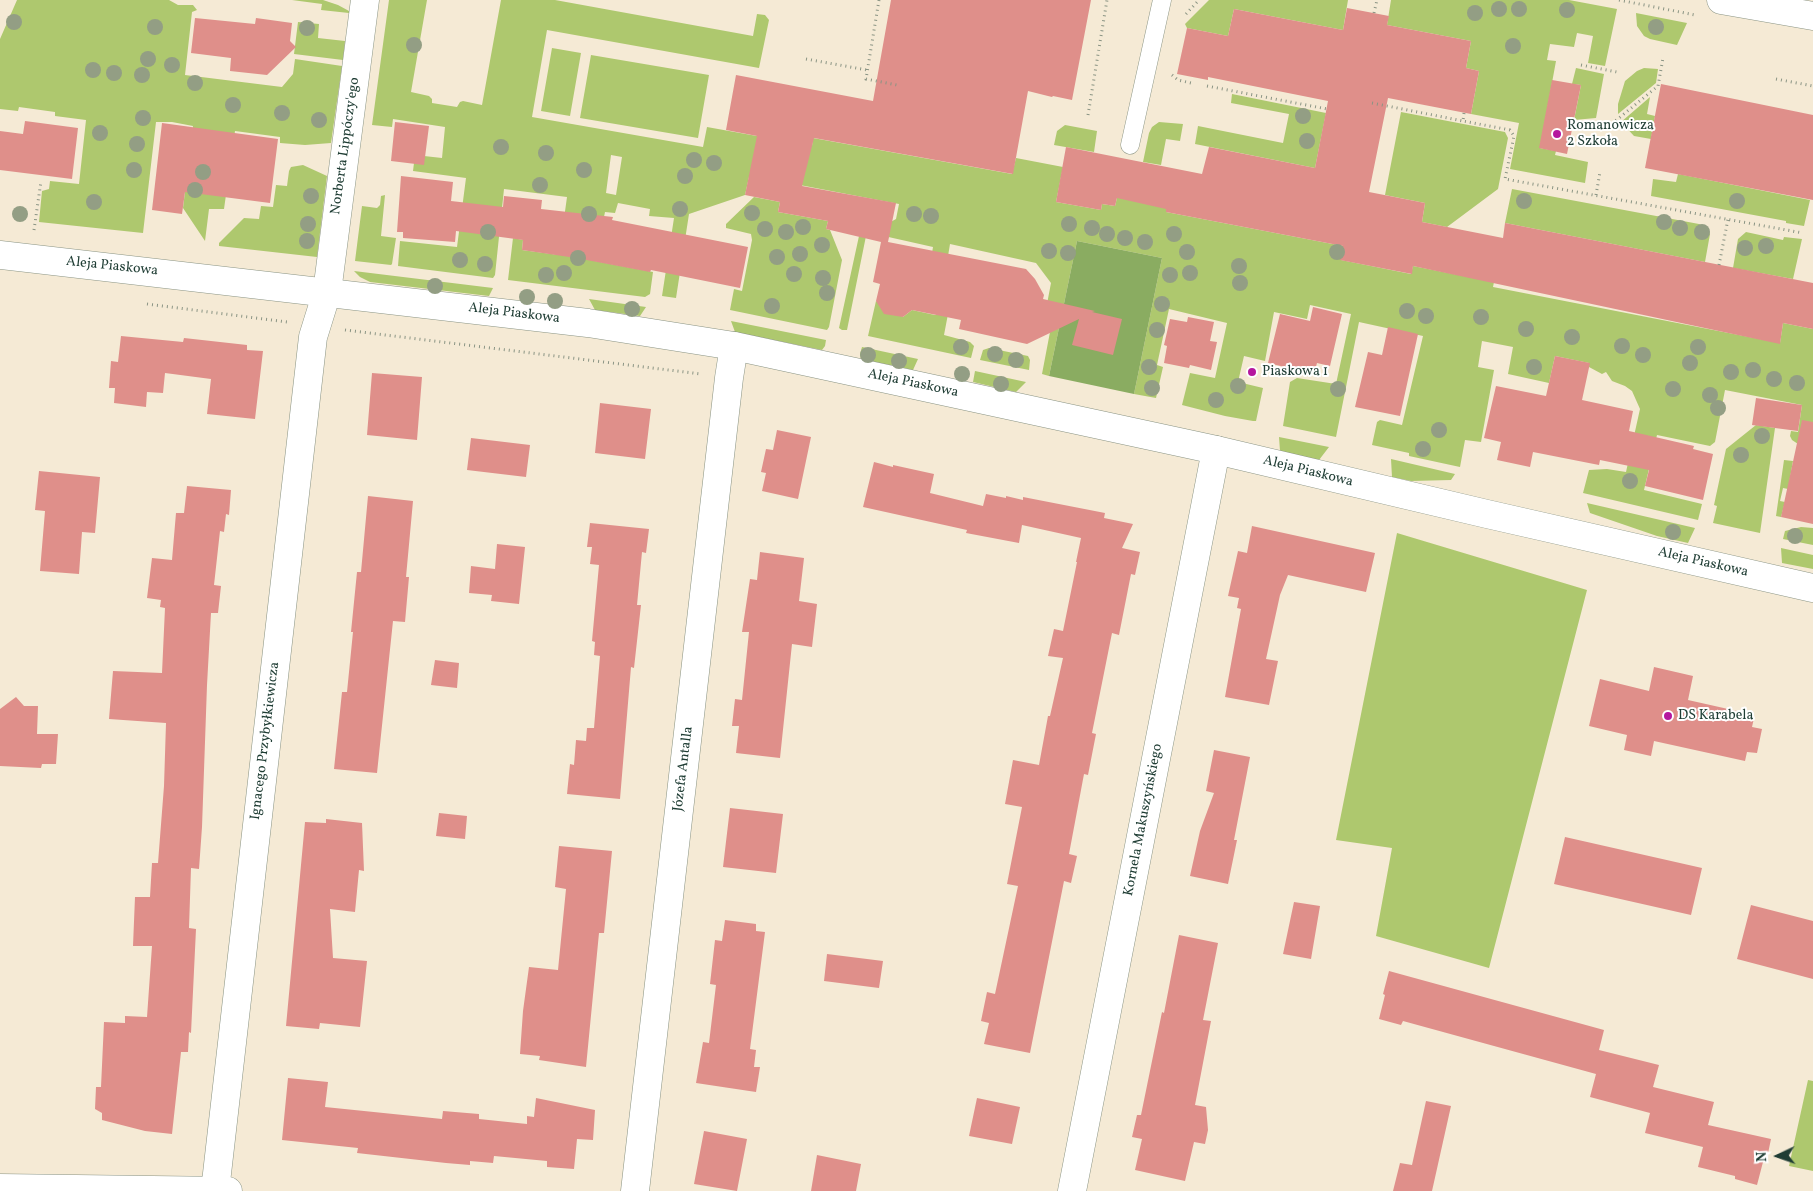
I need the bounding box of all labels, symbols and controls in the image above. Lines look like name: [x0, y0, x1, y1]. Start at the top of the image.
street label: Norberta Lippóczy'ego: [328, 76, 364, 216]
place label: Romanowicza 2 Szkoła: [1567, 118, 1654, 150]
marker: Romanowicza 2 Szkoła: [1551, 128, 1563, 140]
street label: Aleja Piaskowa: [65, 254, 159, 280]
street label: Aleja Piaskowa: [467, 300, 561, 328]
place label: Piaskowa 1: [1262, 364, 1328, 380]
street label: Aleja Piaskowa: [866, 366, 960, 402]
marker: Piaskowa 1: [1246, 366, 1258, 378]
street label: Aleja Piaskowa: [1261, 453, 1355, 491]
street label: Aleja Piaskowa: [1656, 544, 1750, 582]
street label: Ignacego Przybyłkiewicza: [248, 661, 284, 821]
place label: DS Karabela: [1678, 708, 1754, 724]
marker: DS Karabela: [1662, 710, 1674, 722]
street label: Józefa Antalla: [670, 725, 698, 813]
street label: Kornela Makuszyńskiego: [1121, 742, 1167, 898]
north arrow: [1753, 1131, 1803, 1181]
text: N: [1753, 1151, 1772, 1162]

